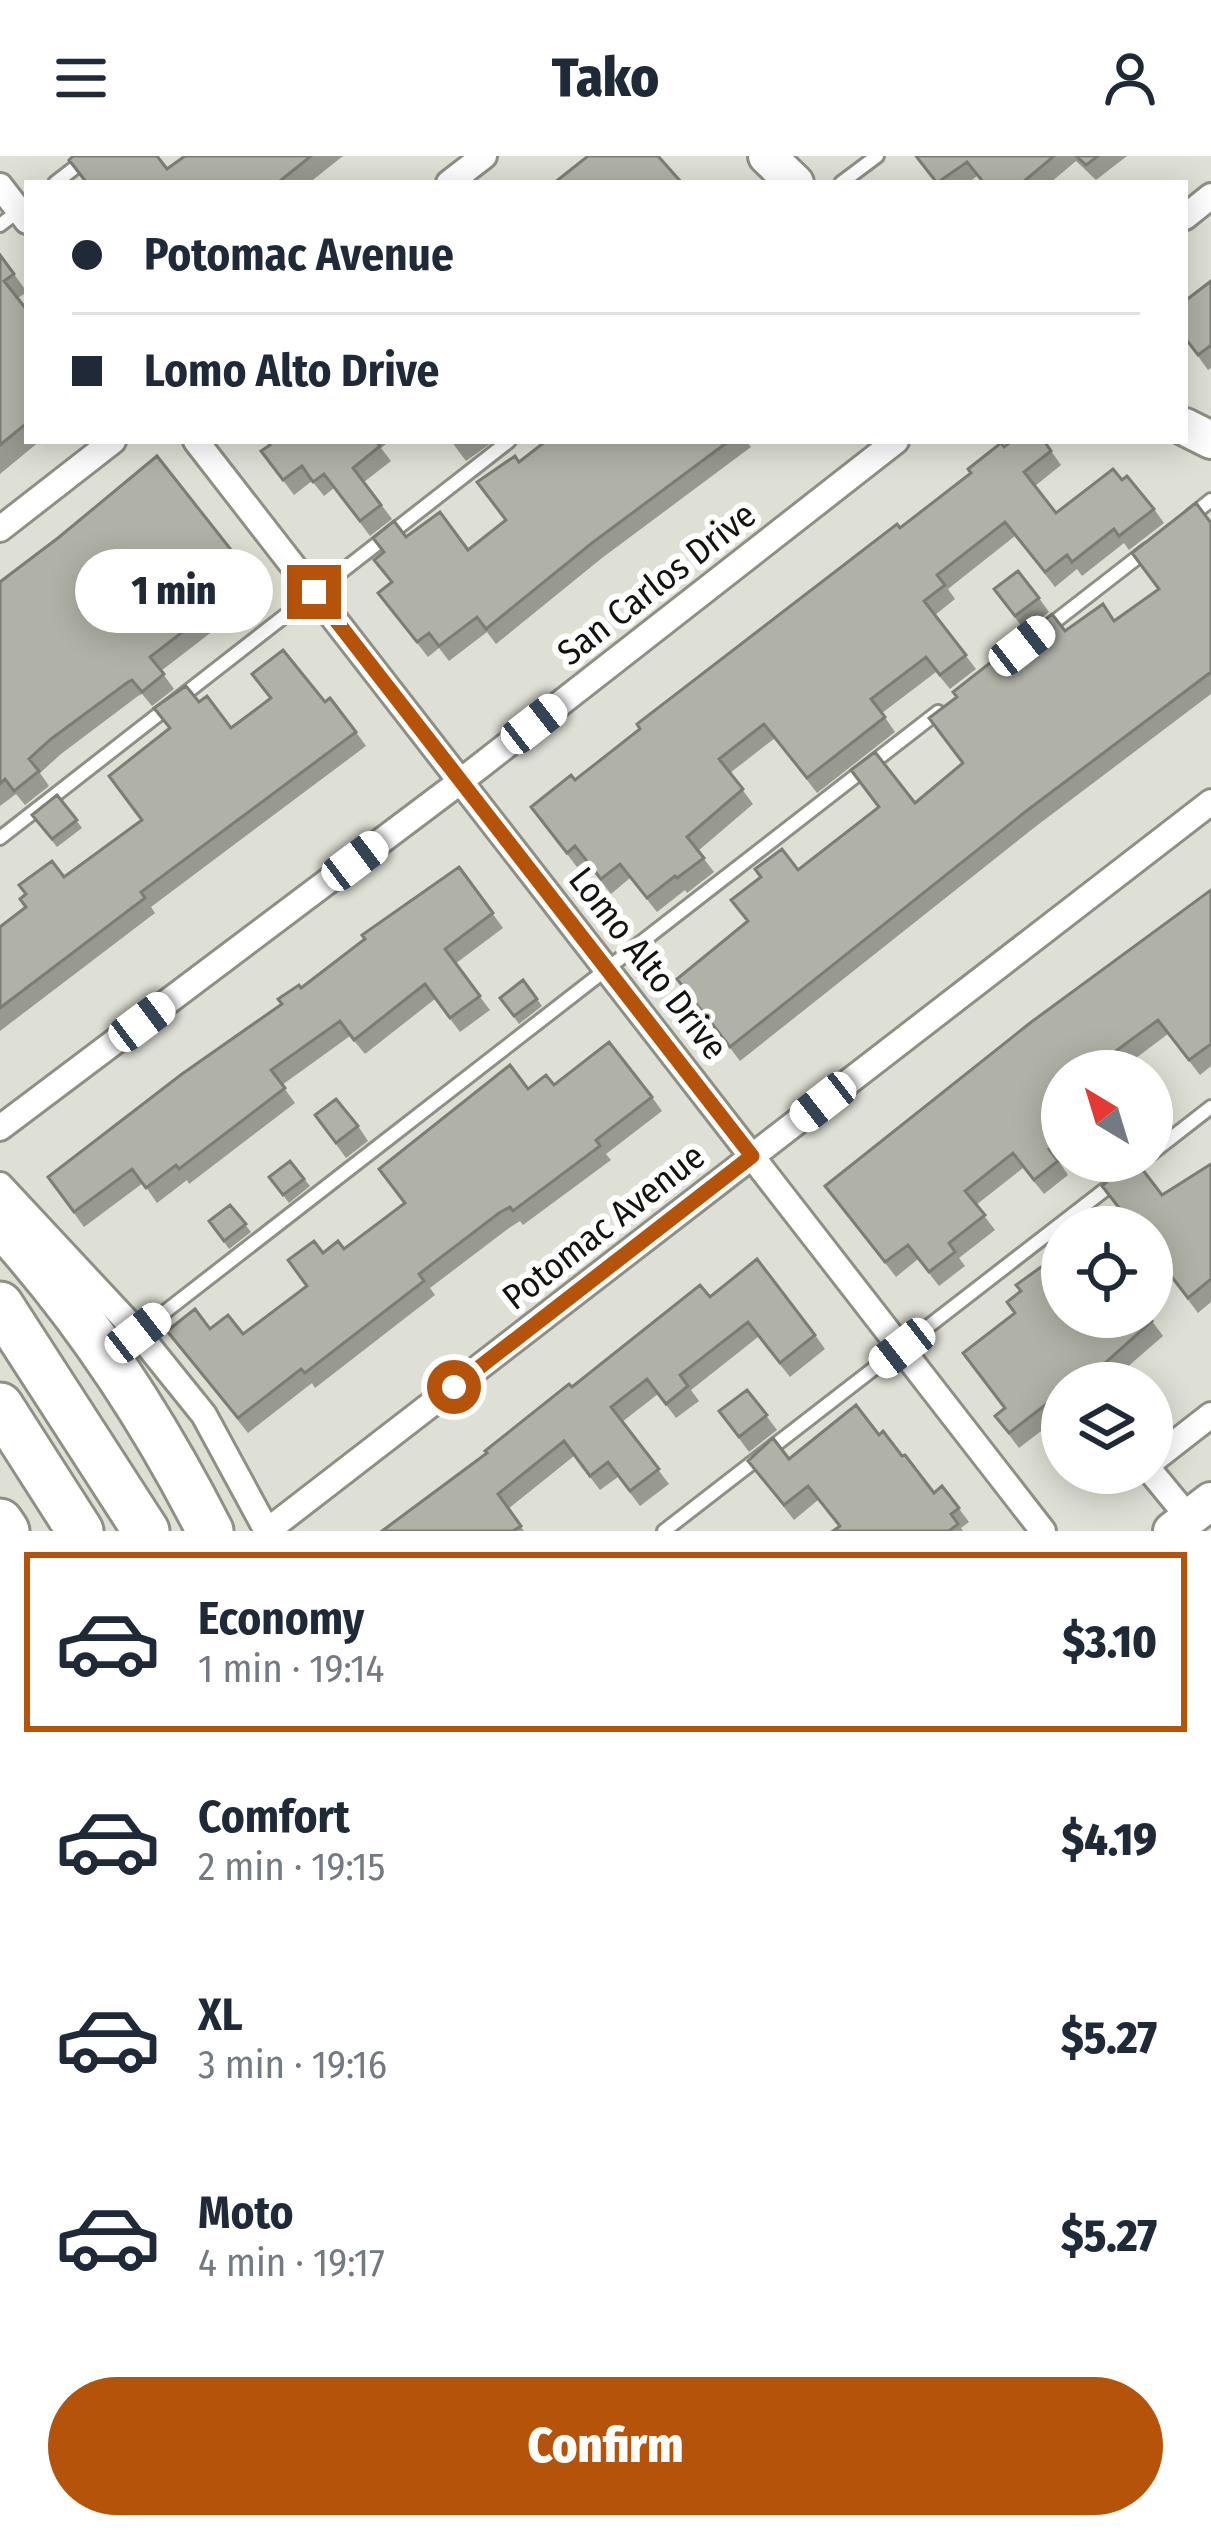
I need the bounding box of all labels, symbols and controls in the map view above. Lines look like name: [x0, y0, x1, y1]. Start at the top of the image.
icon: menu: [48, 45, 114, 111]
icon: person: [1097, 45, 1163, 111]
text: Tako: [552, 46, 659, 110]
text: Potomac Avenue: [144, 228, 454, 282]
text: Lomo Alto Drive: [144, 344, 439, 398]
street label: San Carlos Drive: [549, 493, 764, 675]
callout: 1 min: [74, 550, 272, 634]
route end: [287, 565, 341, 619]
text: 1 min: [132, 568, 216, 614]
car: [983, 610, 1061, 682]
car: [495, 688, 573, 760]
car: [315, 825, 395, 897]
street label: Lomo Alto Drive: [559, 858, 737, 1069]
car: [102, 986, 182, 1058]
north arrow: [1041, 1050, 1173, 1182]
map controls: [1041, 1050, 1173, 1494]
car: [784, 1066, 862, 1138]
street label: Potomac Avenue: [494, 1134, 713, 1319]
button: locate: [1041, 1206, 1173, 1338]
car: [99, 1297, 177, 1369]
car: [863, 1312, 941, 1384]
route start: [427, 1360, 481, 1414]
button: layers: [1041, 1362, 1173, 1494]
icon: car: [54, 1588, 162, 1696]
text: Economy: [198, 1592, 364, 1646]
text: $3.10: [1062, 1615, 1157, 1669]
text: 1 min · 19:14: [198, 1646, 384, 1692]
icon: car: [54, 1786, 162, 1894]
text: Comfort: [198, 1790, 350, 1844]
text: $4.19: [1062, 1813, 1157, 1867]
text: 2 min · 19:15: [198, 1844, 385, 1890]
icon: car: [54, 1984, 162, 2092]
text: XL: [198, 1988, 243, 2042]
text: $5.27: [1061, 2011, 1157, 2065]
text: 3 min · 19:16: [198, 2042, 387, 2088]
icon: car: [54, 2182, 162, 2290]
text: Moto: [198, 2186, 294, 2240]
text: $5.27: [1061, 2209, 1157, 2263]
text: 4 min · 19:17: [198, 2240, 385, 2286]
button: Confirm: [48, 2377, 1163, 2515]

